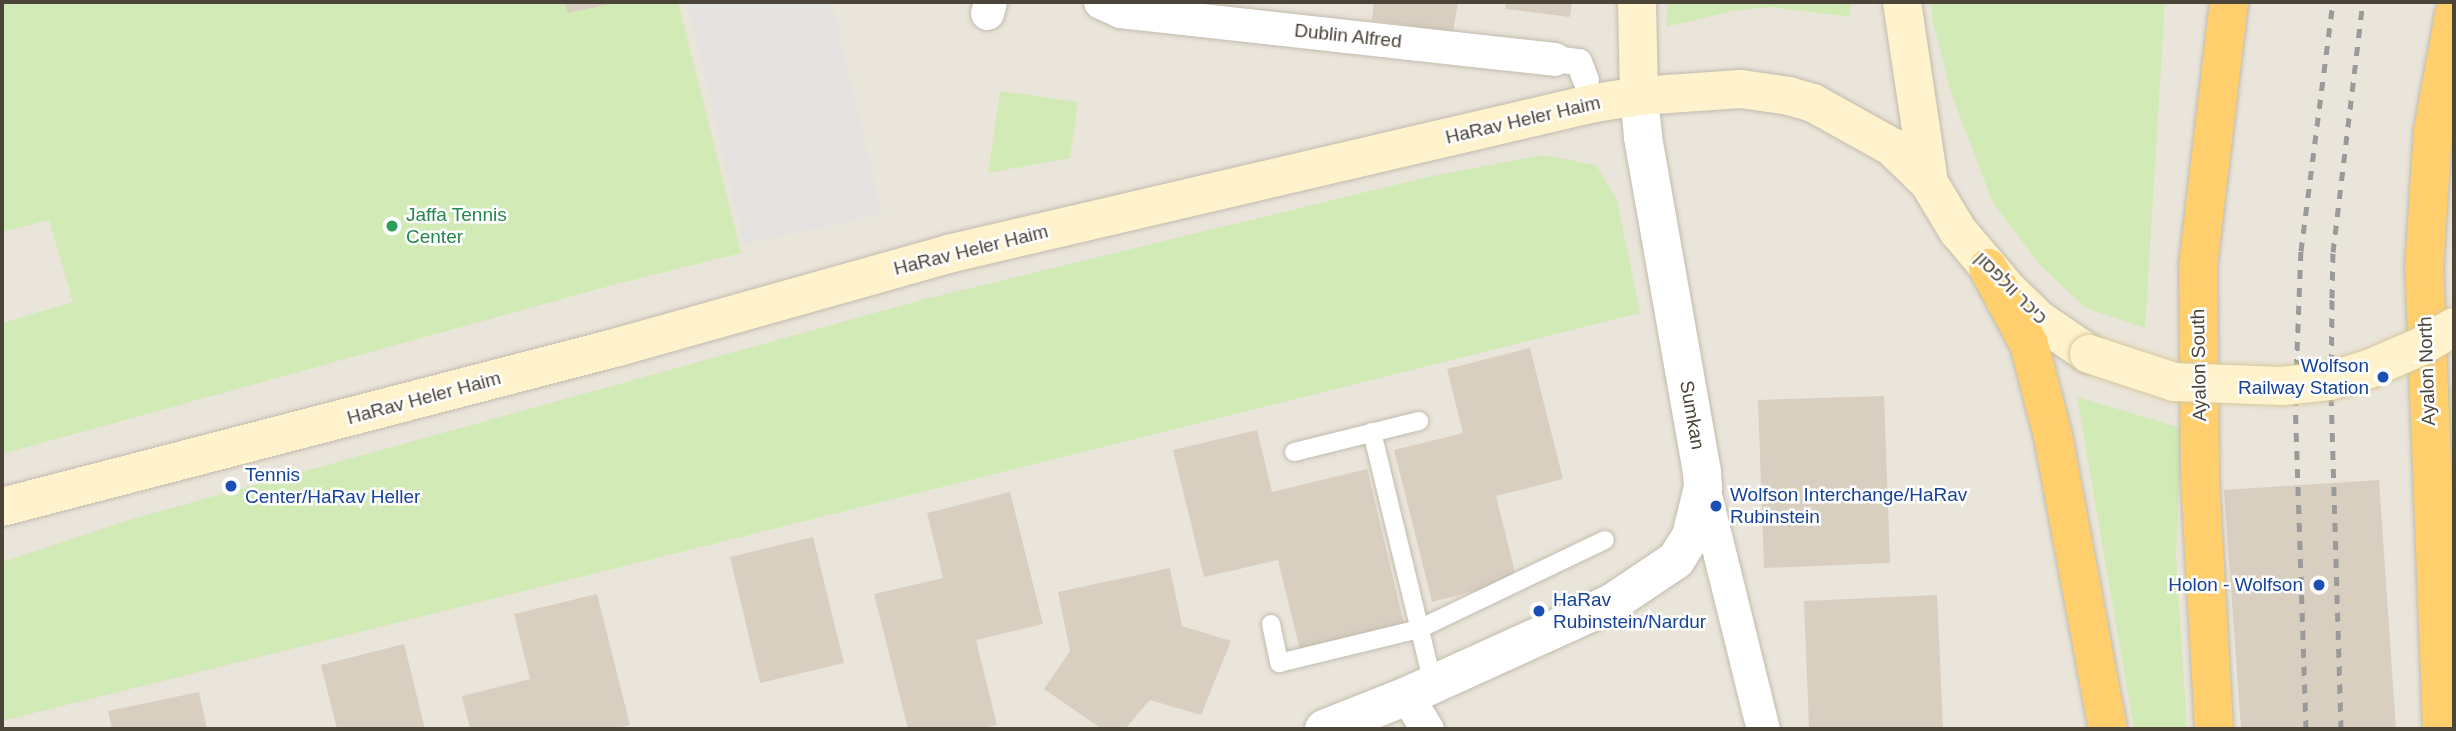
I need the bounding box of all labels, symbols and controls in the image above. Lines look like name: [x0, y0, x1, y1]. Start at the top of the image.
street label: Dublin Alfred: [1293, 19, 1403, 53]
street label: HaRav Heler Haim: [1443, 91, 1603, 149]
place label: Jaffa Tennis Center: [406, 204, 507, 248]
marker: Jaffa Tennis Center: [384, 218, 400, 234]
street label: HaRav Heler Haim: [891, 220, 1051, 280]
street label: כיכר וולפסון: [1970, 247, 2052, 329]
street label: Ayalon South: [2187, 308, 2211, 422]
street label: Ayalon North: [2414, 316, 2440, 426]
place label: Wolfson Railway Station: [2238, 355, 2369, 399]
street label: HaRav Heler Haim: [345, 366, 503, 430]
marker: Wolfson Railway Station: [2375, 369, 2391, 385]
street label: Sumkan: [1675, 379, 1709, 451]
place label: Tennis Center/HaRav Heller: [245, 464, 420, 508]
marker: Tennis Center/HaRav Heller: [223, 478, 239, 494]
place label: Wolfson Interchange/HaRav Rubinstein: [1730, 484, 1967, 528]
marker: Wolfson Interchange/HaRav Rubinstein: [1708, 498, 1724, 514]
place label: Holon - Wolfson: [2168, 574, 2303, 596]
marker: Holon - Wolfson: [2309, 575, 2329, 595]
place label: HaRav Rubinstein/Nardur: [1553, 589, 1706, 633]
marker: HaRav Rubinstein/Nardur: [1531, 603, 1547, 619]

